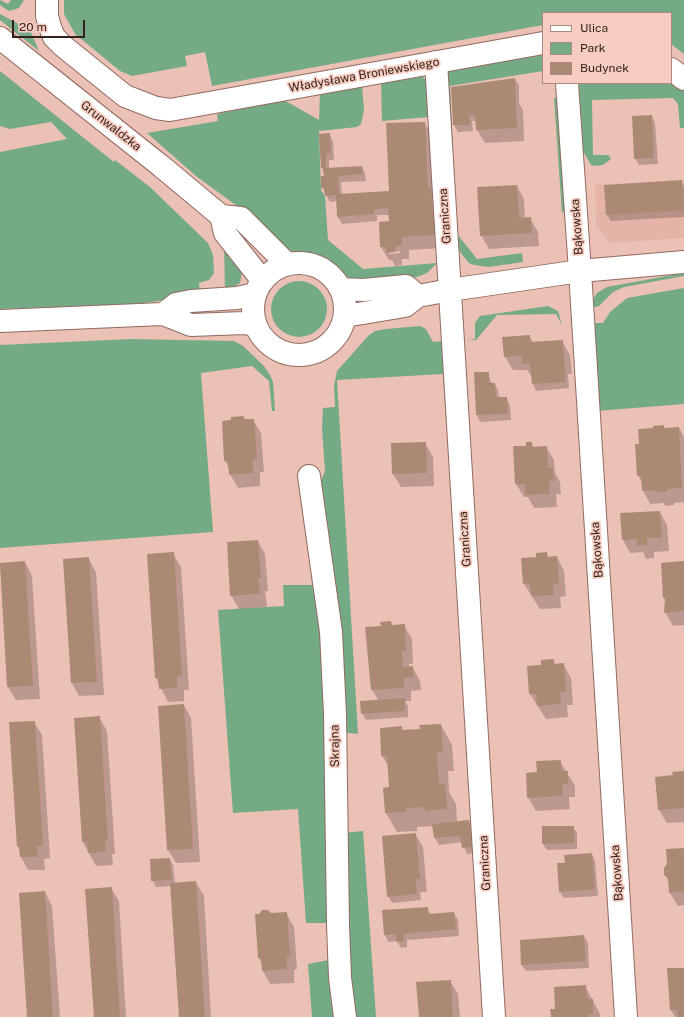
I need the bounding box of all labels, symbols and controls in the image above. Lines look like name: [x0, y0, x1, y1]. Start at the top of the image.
scale bar: [14, 12, 87, 38]
legend: [542, 12, 672, 84]
text: 20 m: [19, 20, 47, 34]
text: Ulica: [580, 21, 608, 35]
text: Park: [580, 41, 606, 55]
street label: Władysława Broniewskiego: [288, 55, 440, 95]
text: Budynek: [580, 61, 629, 75]
street label: Grunwaldzka: [78, 98, 144, 154]
street label: Graniczna: [436, 188, 454, 244]
street label: Bąkowska: [568, 198, 586, 256]
street label: Graniczna: [456, 511, 474, 567]
street label: Bąkowska: [588, 521, 606, 579]
street label: Skrajna: [327, 725, 343, 767]
street label: Graniczna: [476, 835, 494, 891]
street label: Bąkowska: [608, 844, 626, 902]

